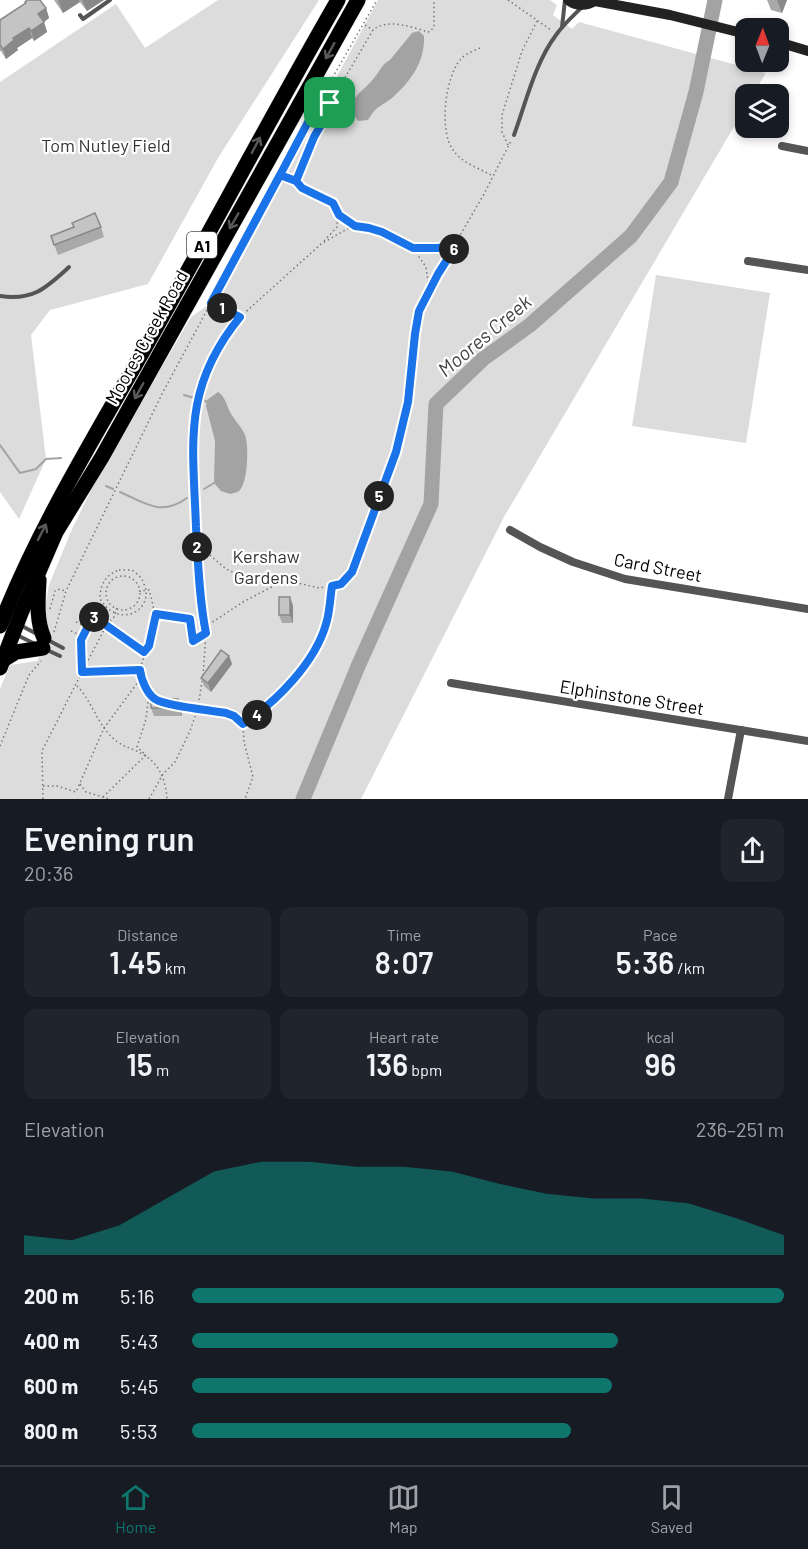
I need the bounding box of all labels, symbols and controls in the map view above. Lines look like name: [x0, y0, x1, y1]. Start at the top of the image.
north arrow: [735, 18, 789, 72]
map controls: [735, 18, 789, 138]
one-way arrow: [323, 42, 335, 59]
pin: [304, 77, 355, 128]
button: layers: [735, 84, 789, 138]
icon: arrive: [313, 86, 346, 119]
park label: Tom Nutley Field: [41, 134, 171, 156]
one-way arrow: [251, 136, 263, 154]
one-way arrow: [228, 212, 240, 229]
road number: A1: [187, 232, 217, 258]
pin: 6: [439, 234, 469, 264]
text: 6: [450, 239, 458, 258]
street label: Moores Creek Road: [100, 266, 192, 408]
water label: Moores Creek: [432, 289, 536, 381]
pin: 1: [207, 293, 237, 323]
text: 1: [219, 298, 225, 317]
one-way arrow: [132, 382, 144, 399]
pin: 5: [364, 481, 394, 511]
text: 5: [375, 486, 383, 505]
one-way arrow: [36, 524, 48, 541]
pin: 2: [182, 532, 212, 562]
text: 2: [193, 537, 201, 556]
park label: Kershaw Gardens: [232, 545, 300, 588]
street label: Card Street: [612, 548, 704, 586]
pin: 3: [79, 602, 109, 632]
text: 3: [90, 607, 98, 626]
street label: Elphinstone Street: [558, 675, 706, 719]
pin: 4: [242, 700, 272, 730]
text: 4: [252, 705, 262, 724]
text: Evening run: [24, 818, 194, 858]
button: share: [721, 819, 784, 882]
text: 20:36: [24, 861, 73, 885]
text: Distance: [117, 925, 178, 944]
text: Time: [387, 925, 421, 944]
text: Pace: [643, 925, 678, 944]
text: 1.45: [109, 944, 162, 980]
text: 8:07: [375, 944, 433, 980]
text: 5:36: [616, 944, 674, 980]
text: km: [162, 958, 186, 977]
text: /km: [674, 958, 705, 977]
text: Elevation: [115, 1027, 180, 1046]
text: Heart rate: [369, 1027, 439, 1046]
text: kcal: [646, 1027, 674, 1046]
text: 15: [126, 1046, 153, 1082]
text: 136: [366, 1046, 408, 1082]
text: 96: [644, 1046, 676, 1082]
text: m: [153, 1060, 169, 1079]
text: bpm: [408, 1060, 442, 1079]
text: Elevation: [24, 1117, 105, 1141]
text: 236–251 m: [696, 1117, 784, 1141]
text: 200 m: [24, 1284, 79, 1308]
text: 5:16: [120, 1284, 154, 1308]
text: 400 m: [24, 1329, 80, 1353]
text: 5:43: [120, 1329, 158, 1353]
text: 600 m: [24, 1374, 78, 1398]
text: 5:45: [120, 1374, 158, 1398]
text: 800 m: [24, 1419, 78, 1443]
text: 5:53: [120, 1419, 158, 1443]
tab: Home: [115, 1481, 156, 1536]
tab: Map: [387, 1481, 420, 1536]
tab: Saved: [651, 1481, 693, 1536]

